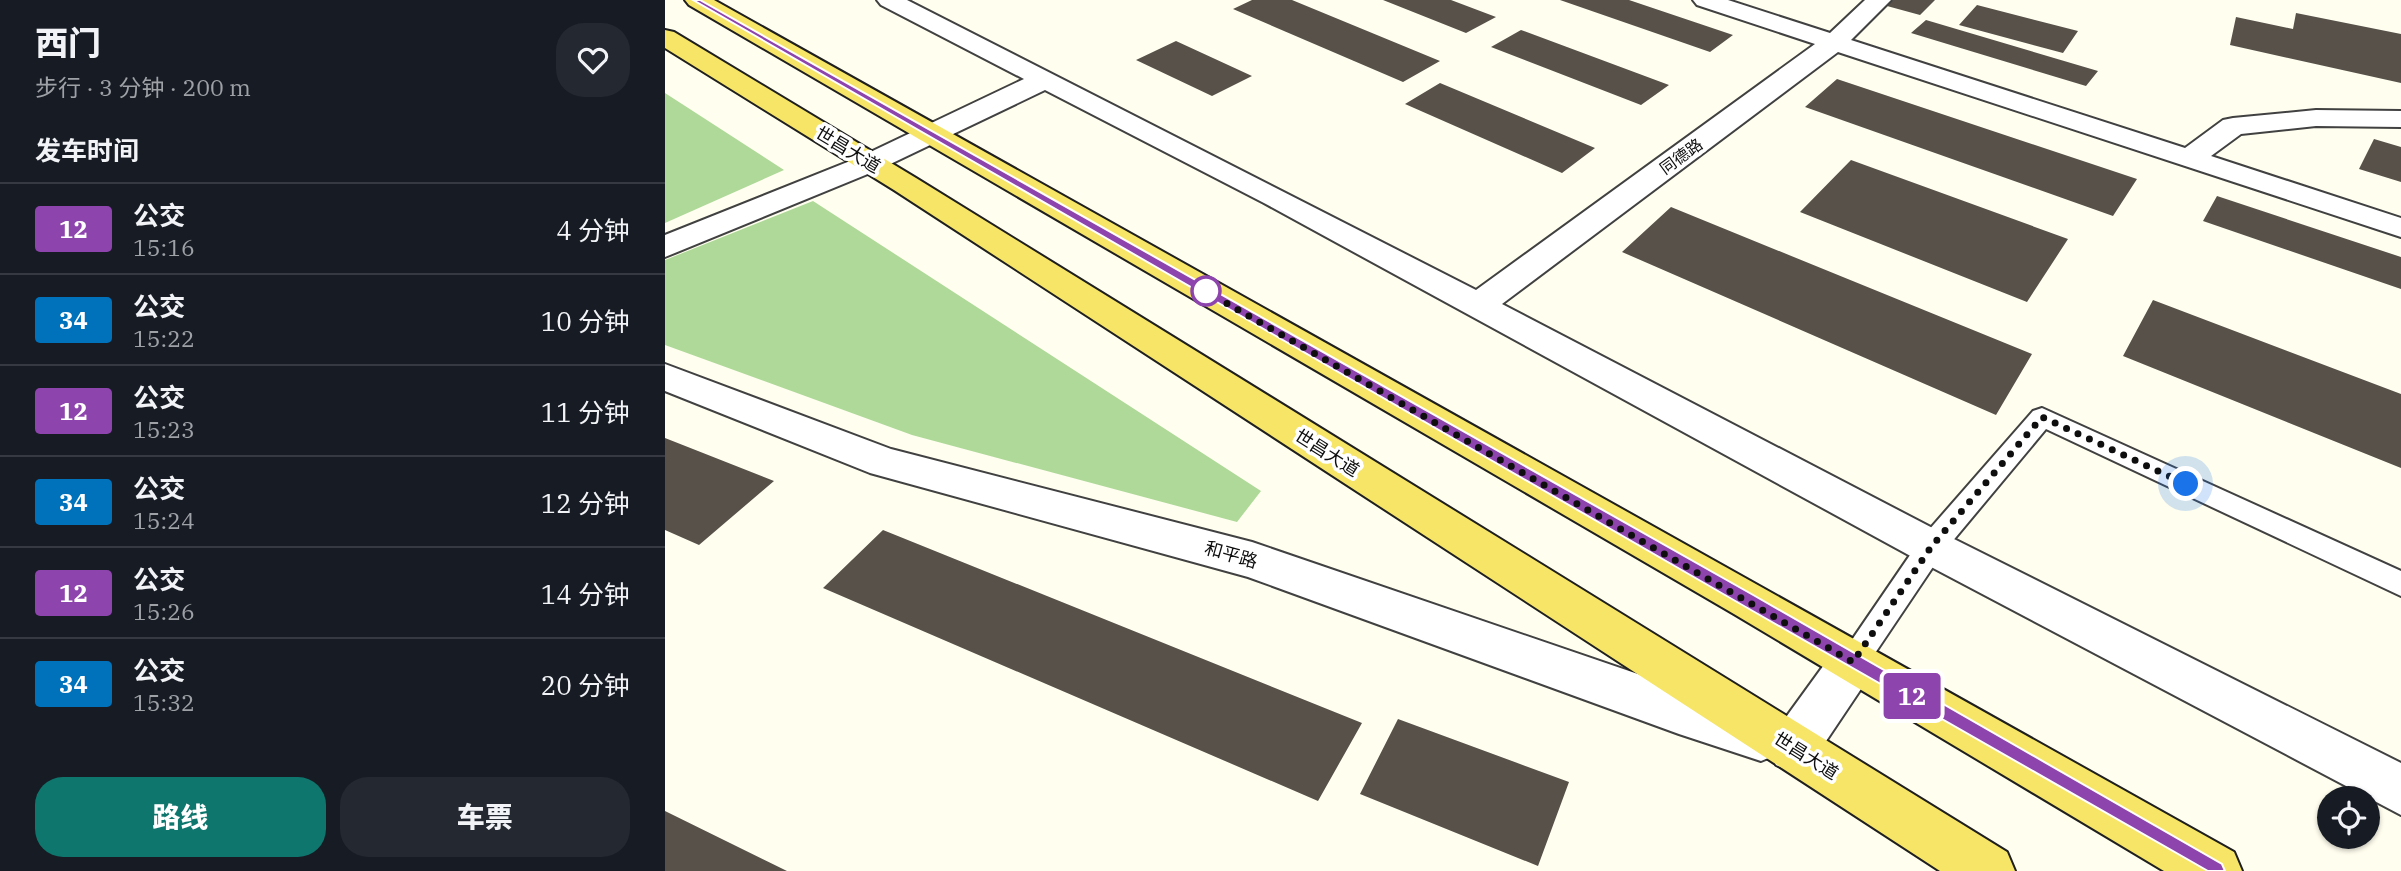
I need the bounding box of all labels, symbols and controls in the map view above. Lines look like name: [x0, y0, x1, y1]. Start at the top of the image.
text: 西门: [35, 21, 101, 64]
button: heart: [556, 23, 630, 97]
text: 步行 · 3 分钟 · 200 m: [35, 72, 251, 102]
street label: 世昌大道: [811, 121, 885, 178]
text: 发车时间: [35, 133, 139, 167]
street label: 同德路: [1656, 134, 1706, 178]
text: 公交: [133, 198, 185, 232]
text: 12: [59, 213, 88, 245]
text: 4 分钟: [556, 213, 630, 247]
text: 15:16: [133, 232, 195, 262]
unlabelled marker: [1191, 276, 1221, 306]
text: 公交: [133, 289, 185, 323]
text: 34: [59, 304, 88, 336]
text: 10 分钟: [541, 304, 630, 338]
text: 15:22: [133, 323, 195, 353]
text: 公交: [133, 380, 185, 414]
text: 12: [59, 395, 88, 427]
text: 11 分钟: [541, 395, 630, 429]
text: 15:23: [133, 414, 195, 444]
street label: 世昌大道: [1291, 424, 1364, 481]
your location: [2168, 466, 2203, 501]
text: 公交: [133, 471, 185, 505]
text: 34: [59, 486, 88, 518]
text: 12 分钟: [541, 486, 630, 520]
text: 15:24: [133, 505, 195, 535]
street label: 和平路: [1202, 536, 1260, 573]
text: 公交: [133, 562, 185, 596]
text: 12: [59, 577, 88, 609]
text: 14 分钟: [541, 577, 630, 611]
text: 15:26: [133, 596, 195, 626]
text: 公交: [133, 653, 185, 687]
text: 34: [59, 668, 88, 700]
text: 20 分钟: [541, 668, 630, 702]
line badge: 12: [1881, 673, 1943, 719]
text: 12: [1898, 680, 1926, 712]
text: 15:32: [133, 687, 195, 717]
street label: 世昌大道: [1770, 727, 1843, 784]
button: 路线: [35, 777, 326, 857]
button: 车票: [340, 777, 630, 857]
map controls: [2317, 786, 2380, 849]
button: locate: [2317, 786, 2380, 849]

